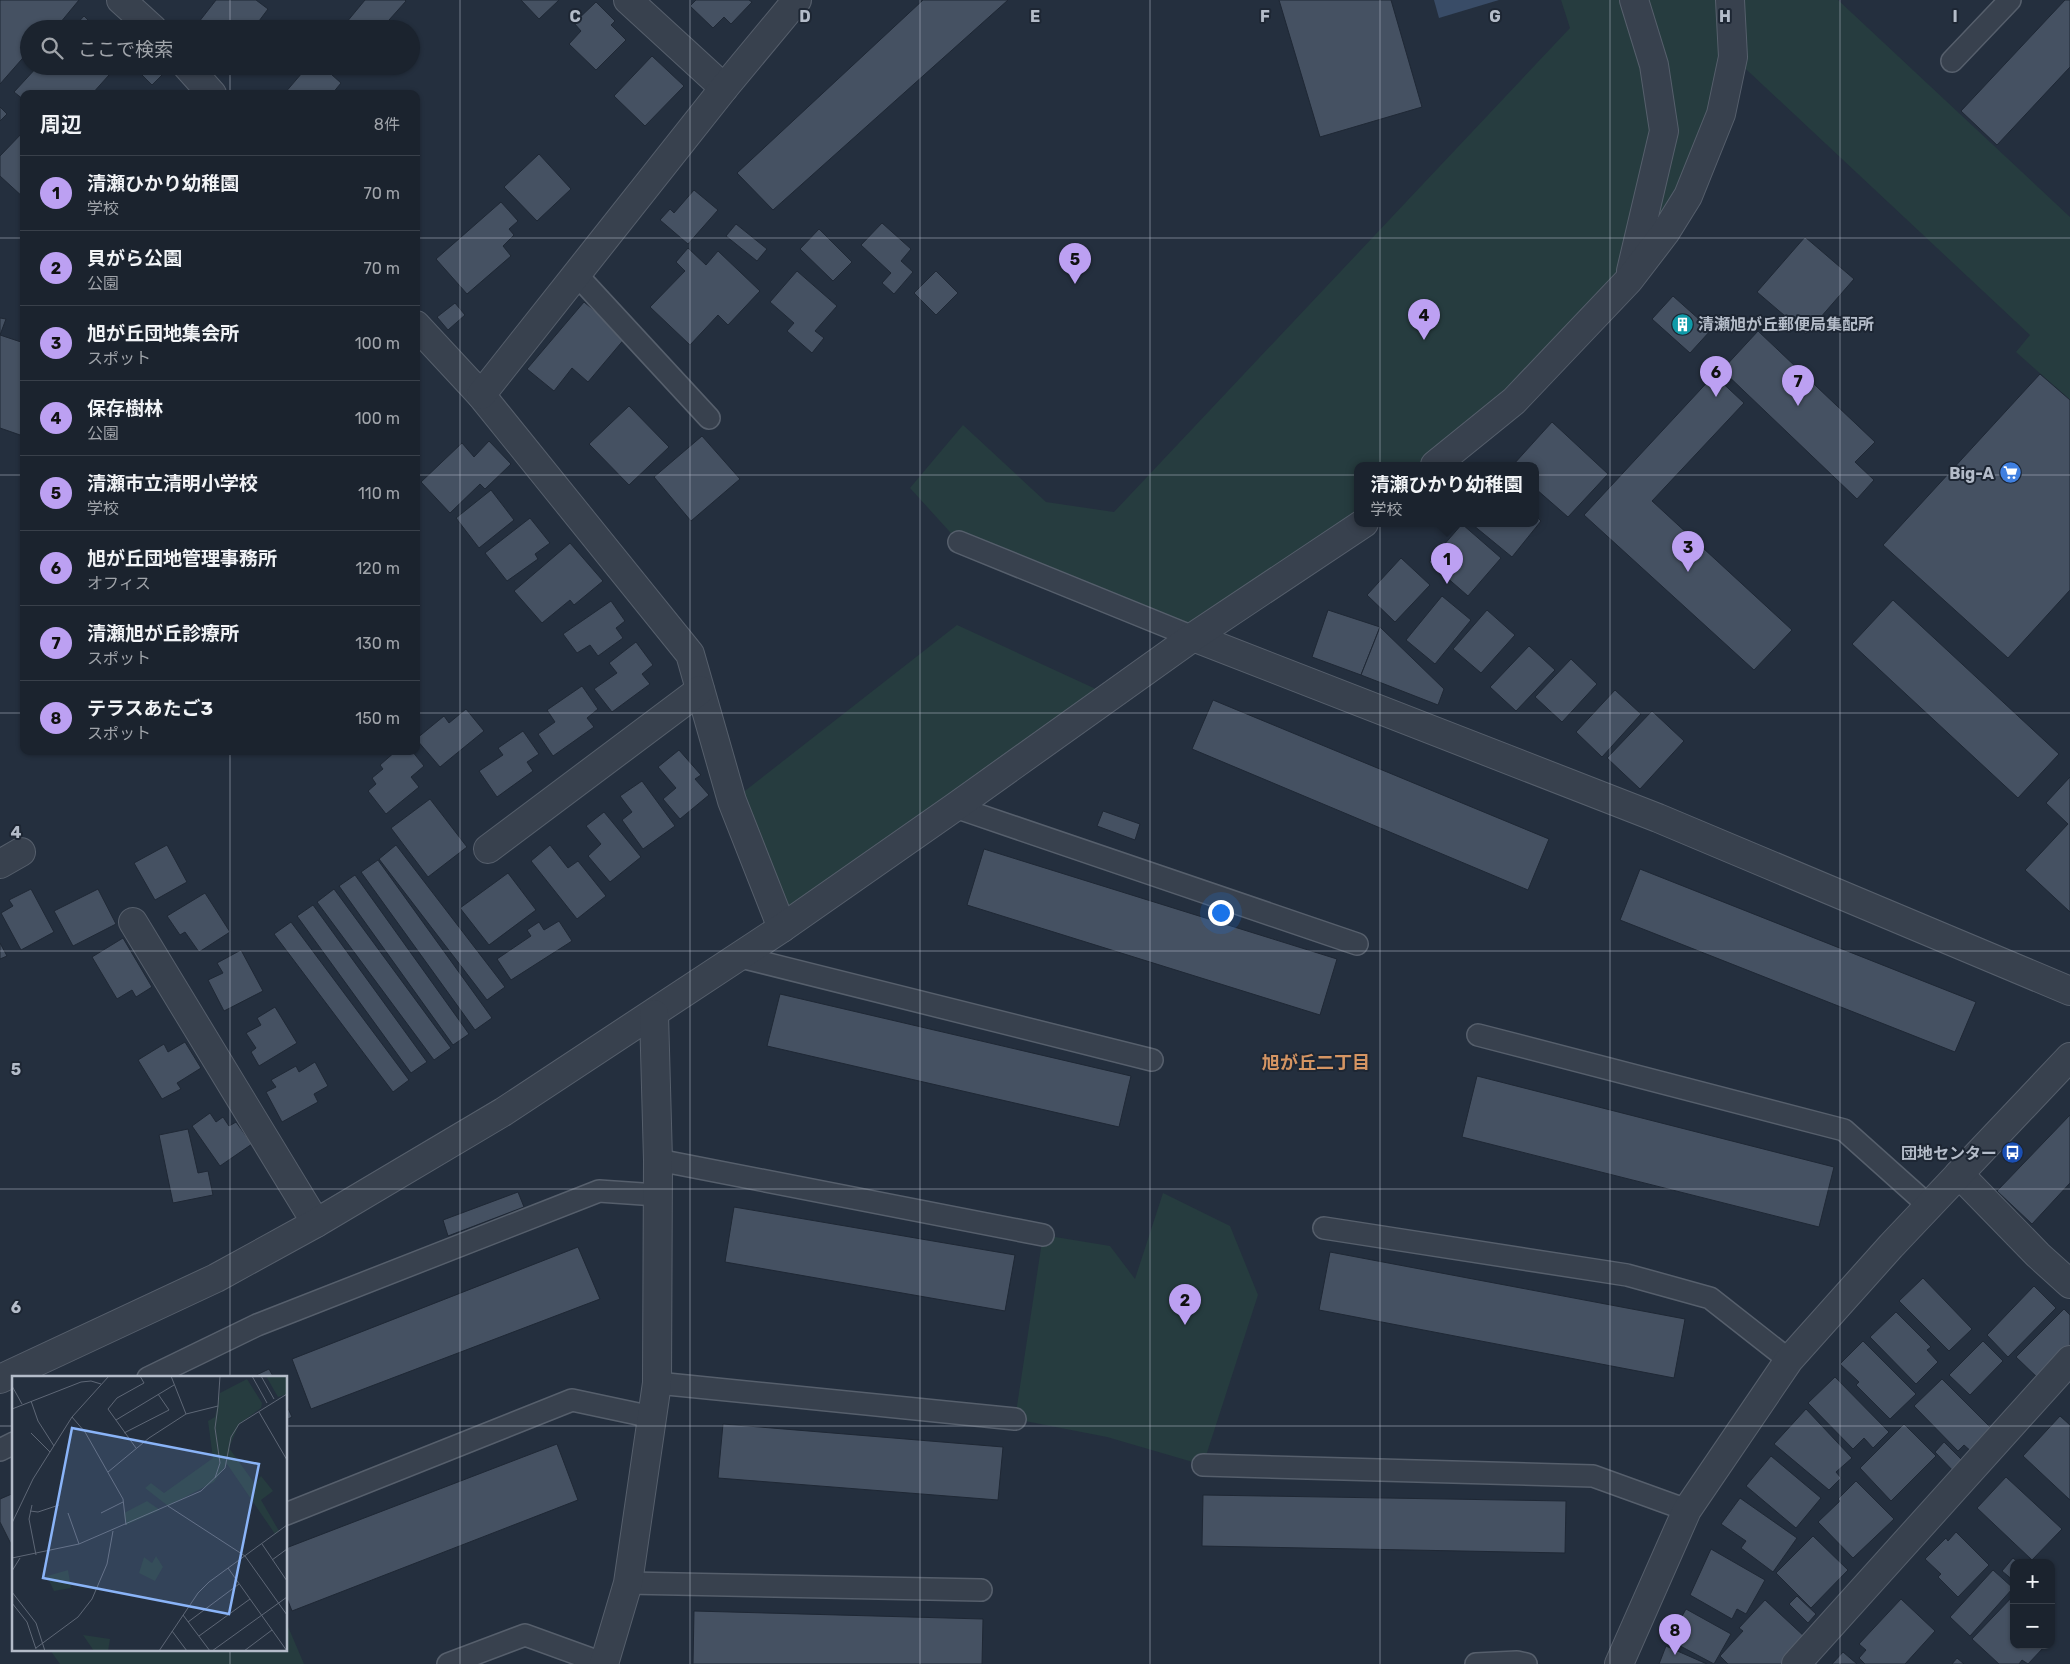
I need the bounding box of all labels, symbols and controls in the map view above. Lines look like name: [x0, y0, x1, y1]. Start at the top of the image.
text: C: [569, 7, 581, 26]
text: D: [799, 7, 811, 26]
text: E: [1030, 7, 1040, 26]
text: F: [1260, 7, 1270, 26]
text: G: [1489, 7, 1501, 26]
text: H: [1719, 7, 1731, 26]
text: I: [1952, 7, 1958, 26]
search box: [20, 20, 420, 75]
icon: search: [38, 34, 66, 62]
text: ここで検索: [78, 38, 173, 61]
text: 周辺: [40, 112, 82, 137]
text: 8件: [374, 115, 400, 134]
text: 清瀬ひかり幼稚園: [87, 172, 239, 195]
text: 1: [52, 184, 60, 203]
text: 70 m: [363, 184, 400, 203]
text: 学校: [87, 199, 119, 218]
pin: 5: [1059, 243, 1091, 284]
text: 貝がら公園: [87, 247, 182, 270]
text: 2: [51, 259, 61, 278]
text: 70 m: [363, 259, 400, 278]
text: 公園: [87, 274, 119, 293]
pin: 4: [1408, 299, 1440, 340]
building icon: 清瀬旭が丘郵便局集配所: [1670, 312, 1694, 336]
place label: 清瀬旭が丘郵便局集配所: [1698, 315, 1874, 334]
text: 旭が丘団地集会所: [87, 322, 239, 345]
text: 3: [51, 334, 61, 353]
text: 100 m: [355, 334, 400, 353]
text: スポット: [87, 349, 151, 368]
pin: 6: [1700, 356, 1732, 397]
pin: 7: [1782, 365, 1814, 406]
text: 保存樹林: [87, 397, 163, 420]
text: 4: [51, 409, 61, 428]
text: 100 m: [355, 409, 400, 428]
text: 公園: [87, 424, 119, 443]
supermarket icon: Big-A: [1998, 461, 2022, 485]
popup: [1354, 462, 1539, 527]
place label: Big-A: [1949, 464, 1995, 483]
text: 清瀬市立清明小学校: [87, 472, 258, 495]
text: 清瀬ひかり幼稚園: [1370, 473, 1523, 496]
text: 5: [51, 484, 61, 503]
text: 110 m: [358, 484, 400, 503]
text: 学校: [87, 499, 119, 518]
text: 学校: [1370, 500, 1403, 519]
pin: 3: [1672, 531, 1704, 572]
pin: 1: [1431, 543, 1463, 584]
text: 旭が丘団地管理事務所: [87, 547, 277, 570]
text: 6: [51, 559, 61, 578]
text: 120 m: [355, 559, 400, 578]
text: オフィス: [87, 574, 151, 593]
text: 清瀬旭が丘診療所: [87, 622, 239, 645]
text: 7: [51, 634, 61, 653]
text: 130 m: [355, 634, 400, 653]
text: スポット: [87, 649, 151, 668]
text: テラスあたご3: [87, 697, 213, 720]
text: 8: [51, 709, 61, 728]
text: 150 m: [355, 709, 400, 728]
text: スポット: [87, 724, 151, 743]
text: 4: [11, 823, 22, 842]
your location: [1208, 900, 1234, 926]
district label: 旭が丘二丁目: [1262, 1052, 1370, 1074]
text: 5: [11, 1060, 21, 1079]
bus stop icon: 団地センター: [2001, 1141, 2025, 1165]
place label: 団地センター: [1901, 1144, 1997, 1163]
pin: 2: [1169, 1284, 1201, 1325]
text: 6: [11, 1298, 21, 1317]
inset map: [12, 1376, 288, 1652]
map controls: [2010, 1559, 2055, 1649]
button: +: [2010, 1559, 2055, 1604]
button: −: [2010, 1604, 2055, 1649]
pin: 8: [1659, 1614, 1691, 1655]

